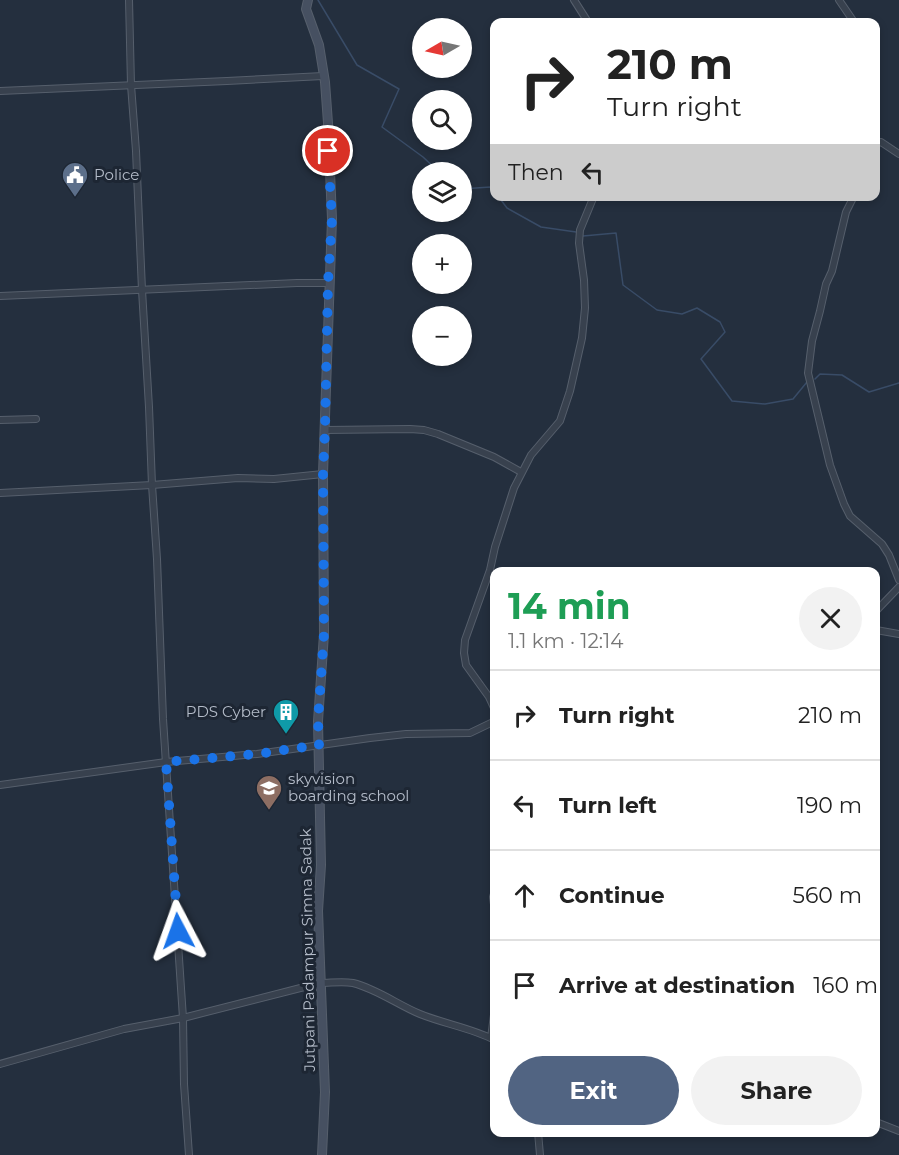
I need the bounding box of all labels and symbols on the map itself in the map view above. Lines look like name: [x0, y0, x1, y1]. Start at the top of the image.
north arrow: [412, 18, 472, 78]
pin: [302, 125, 353, 176]
public building icon: Police: [60, 160, 90, 198]
place label: Police: [94, 165, 139, 184]
building icon: PDS Cyber: [271, 697, 301, 735]
place label: PDS Cyber: [186, 702, 266, 721]
place label: skyvision boarding school: [288, 769, 409, 805]
school or university icon: skyvision boarding school: [254, 773, 284, 811]
street label: Jutpani Padampur Simna Sadak: [296, 828, 319, 1073]
position arrow: [146, 899, 210, 963]

